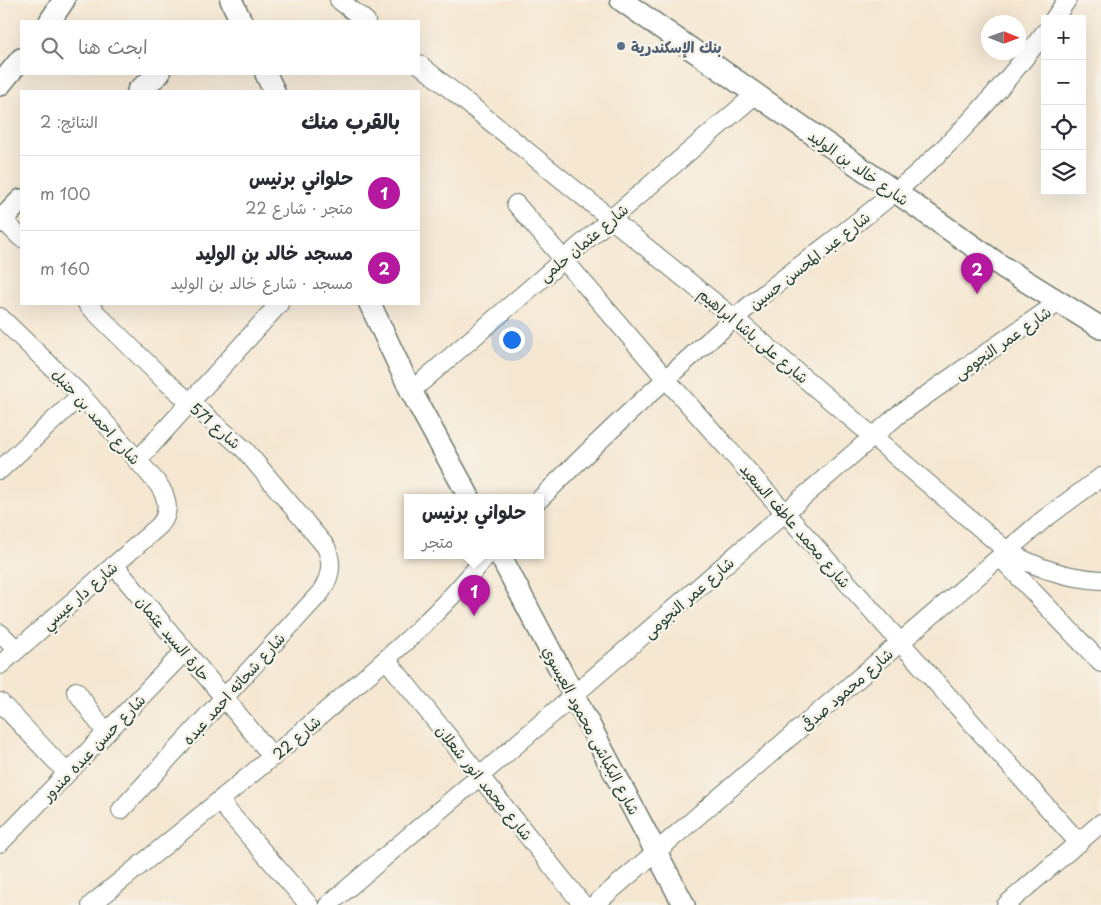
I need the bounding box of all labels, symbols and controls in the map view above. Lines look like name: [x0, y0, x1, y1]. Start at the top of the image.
north arrow: [981, 15, 1026, 60]
map controls: [1041, 15, 1086, 195]
button: +: [1041, 15, 1086, 60]
search box: [20, 20, 420, 75]
text: ابحث هنا: [78, 32, 148, 60]
icon: search: [38, 34, 66, 62]
place label: بنك الإسكندرية: [631, 35, 722, 58]
marker: بنك الإسكندرية: [615, 40, 627, 52]
button: −: [1041, 60, 1086, 105]
text: بالقرب منك: [301, 104, 400, 136]
button: locate: [1041, 105, 1086, 150]
text: النتائج: 2: [40, 109, 98, 133]
street label: شارع خالد بن الوليد: [804, 124, 914, 210]
button: layers: [1041, 150, 1086, 195]
text: حلواني برنيس: [249, 163, 353, 191]
text: 100 m: [40, 181, 90, 205]
text: 1: [380, 181, 388, 205]
text: متجر · شارع 22: [245, 195, 353, 219]
street label: شارع عثمان حلمى: [533, 197, 633, 287]
street label: شارع عبد المحسن حسين: [743, 205, 875, 315]
text: مسجد خالد بن الوليد: [196, 238, 353, 266]
pin: 2: [961, 253, 993, 294]
text: 160 m: [40, 256, 90, 280]
text: 2: [378, 256, 390, 280]
text: مسجد · شارع خالد بن الوليد: [171, 270, 353, 294]
street label: شارع على باشا ابراهيم: [692, 282, 814, 390]
street label: شارع عمر النجومى: [949, 300, 1055, 384]
your location: [499, 327, 525, 353]
street label: شارع احمد بن حنبل: [47, 363, 147, 469]
street label: شارع 571: [186, 396, 246, 454]
street label: شارع محمد عاطف السعيد: [735, 457, 857, 593]
popup: [404, 494, 544, 559]
text: حلواني برنيس: [422, 497, 526, 525]
text: متجر: [422, 529, 453, 553]
street label: شارع عمر النجومى: [637, 551, 739, 643]
street label: شارع دار عيسي: [36, 555, 124, 637]
pin: 1: [458, 575, 490, 616]
street label: حارة السيد عثمان: [131, 590, 217, 686]
street label: شارع شحاته احمد عبده: [176, 627, 290, 749]
street label: شارع البكباشى محمود العيسوي: [537, 641, 646, 819]
street label: شارع محمود صدقى: [795, 642, 897, 736]
street label: شارع حسن عبده مندور: [35, 688, 150, 806]
street label: شارع 22: [267, 709, 325, 765]
street label: شارع محمد انور شعلان: [431, 719, 539, 845]

